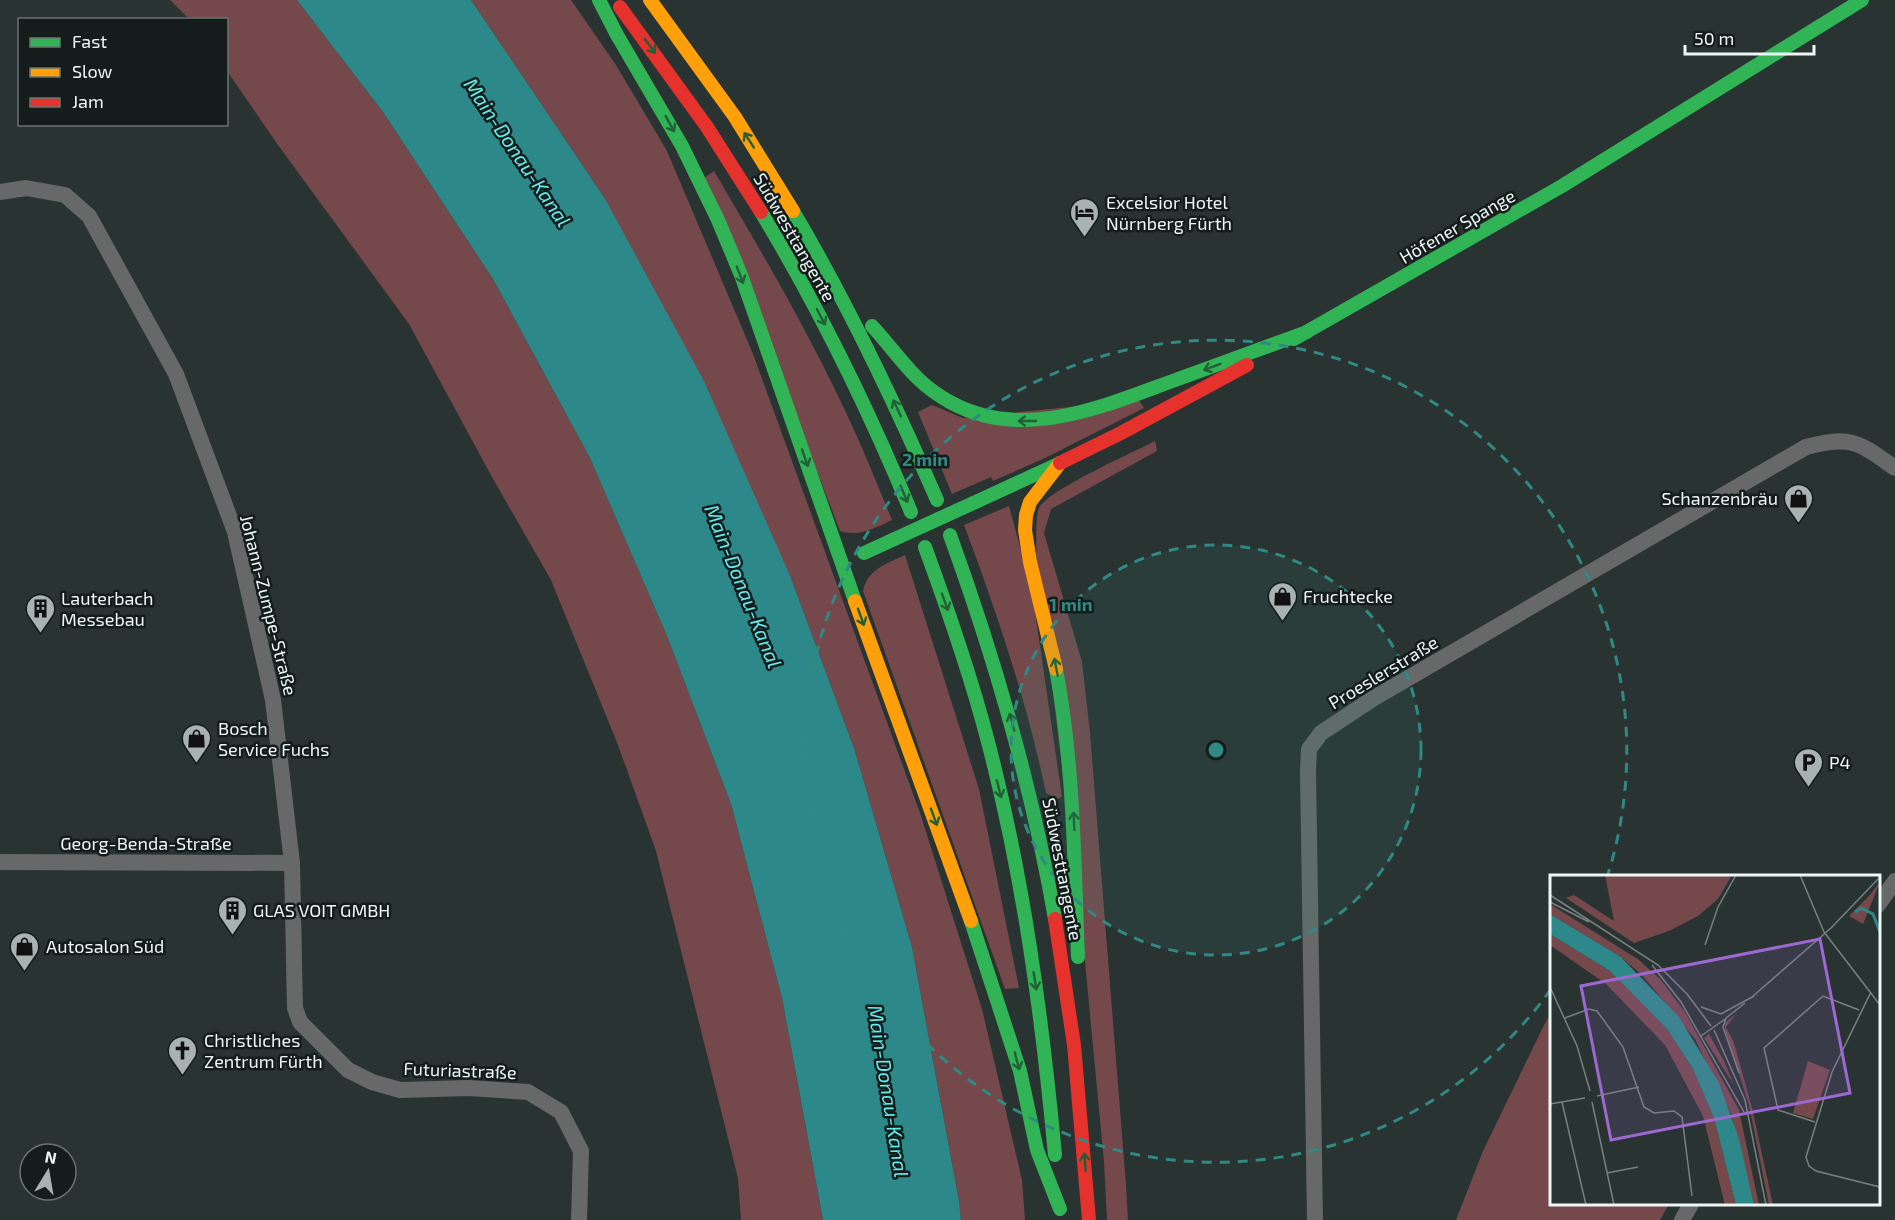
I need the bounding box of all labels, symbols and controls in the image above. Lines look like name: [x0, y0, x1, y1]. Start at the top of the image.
legend: [18, 18, 228, 126]
scale bar: [1685, 18, 1814, 56]
text: 50 m: [1694, 27, 1734, 49]
text: Fast: [72, 30, 107, 52]
one-way arrow: [643, 38, 656, 54]
text: Slow: [72, 60, 113, 82]
water label: Main-Donau-Kanal: [459, 73, 577, 231]
text: Jam: [72, 90, 104, 112]
one-way arrow: [665, 114, 676, 132]
one-way arrow: [743, 132, 755, 149]
street label: Südwesttangente: [749, 169, 841, 305]
street label: Höfener Spange: [1395, 184, 1519, 268]
place label: Excelsior Hotel Nürnberg Fürth: [1106, 191, 1232, 234]
hotel icon: Excelsior Hotel Nürnberg Fürth: [1069, 196, 1101, 238]
one-way arrow: [735, 265, 746, 283]
one-way arrow: [816, 308, 827, 326]
one-way arrow: [1204, 362, 1222, 373]
one-way arrow: [891, 399, 902, 417]
one-way arrow: [1017, 415, 1037, 427]
one-way arrow: [801, 448, 812, 467]
text: 2 min: [902, 448, 948, 470]
shop icon: Schanzenbräu: [1783, 482, 1815, 524]
one-way arrow: [899, 484, 910, 503]
place label: Schanzenbräu: [1661, 487, 1778, 509]
water label: Main-Donau-Kanal: [700, 501, 788, 671]
street label: Johann-Zumpe-Straße: [236, 512, 302, 698]
shop icon: Fruchtecke: [1266, 580, 1298, 622]
place label: Fruchtecke: [1303, 585, 1393, 607]
place label: Lauterbach Messebau: [61, 587, 154, 630]
building icon: Lauterbach Messebau: [24, 592, 56, 634]
one-way arrow: [940, 593, 951, 611]
text: 1 min: [1049, 593, 1093, 615]
one-way arrow: [856, 607, 867, 626]
street label: Proeslerstraße: [1324, 631, 1442, 713]
one-way arrow: [1050, 658, 1061, 678]
one-way arrow: [1005, 713, 1017, 732]
place label: Bosch Service Fuchs: [218, 717, 329, 760]
shop icon: Bosch Service Fuchs: [181, 722, 213, 764]
centre of rings: [1206, 740, 1226, 760]
parking icon: P4: [1792, 746, 1824, 788]
place label: P4: [1829, 751, 1851, 773]
one-way arrow: [994, 780, 1006, 799]
street label: Südwesttangente: [1038, 796, 1088, 942]
one-way arrow: [929, 807, 940, 826]
one-way arrow: [1068, 812, 1080, 831]
street label: Georg-Benda-Straße: [60, 832, 232, 854]
inset map: [1550, 875, 1880, 1205]
building icon: GLAS VOIT GMBH: [216, 894, 248, 936]
place label: GLAS VOIT GMBH: [253, 899, 390, 921]
shop icon: Autosalon Süd: [9, 930, 41, 972]
place label: Autosalon Süd: [46, 935, 164, 957]
one-way arrow: [1030, 971, 1041, 990]
water label: Main-Donau-Kanal: [864, 1003, 914, 1179]
place label: Christliches Zentrum Fürth: [204, 1029, 323, 1072]
church icon: Christliches Zentrum Fürth: [167, 1034, 199, 1076]
one-way arrow: [1012, 1051, 1024, 1070]
street label: Futuriastraße: [403, 1057, 517, 1083]
north arrow: [18, 1142, 78, 1202]
text: N: [43, 1146, 58, 1167]
one-way arrow: [1079, 1152, 1090, 1172]

